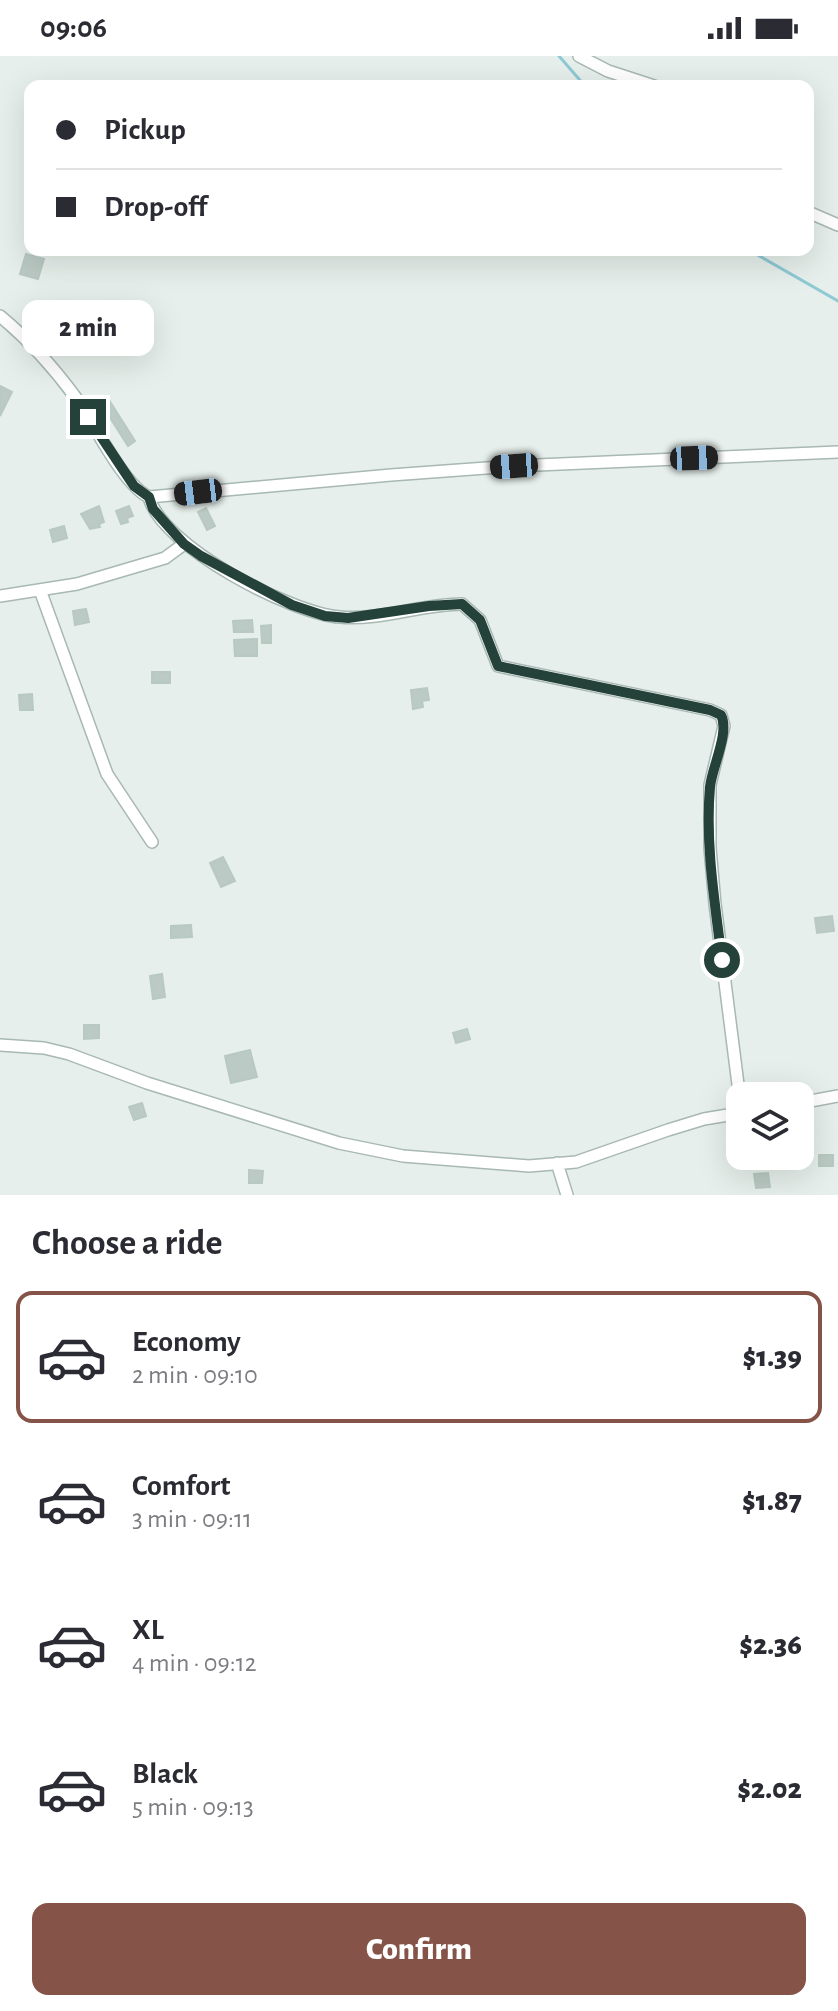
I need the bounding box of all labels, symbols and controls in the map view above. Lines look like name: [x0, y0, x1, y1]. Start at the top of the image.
text: 09:06: [40, 13, 107, 43]
text: Pickup: [104, 115, 186, 145]
text: Drop-off: [104, 192, 207, 222]
callout: 2 min: [22, 301, 154, 357]
text: 2 min: [59, 315, 117, 341]
route end: [70, 399, 106, 435]
car: [670, 445, 718, 471]
car: [489, 452, 539, 480]
car: [173, 477, 223, 507]
route start: [704, 942, 740, 978]
map controls: [726, 1082, 814, 1170]
button: layers: [726, 1082, 814, 1170]
text: Choose a ride: [32, 1225, 222, 1261]
icon: car: [36, 1321, 108, 1393]
text: Economy: [132, 1327, 241, 1357]
text: $1.39: [743, 1342, 802, 1372]
text: 2 min · 09:10: [132, 1362, 258, 1388]
icon: car: [36, 1465, 108, 1537]
text: Comfort: [132, 1471, 231, 1501]
text: $1.87: [742, 1486, 802, 1516]
text: 3 min · 09:11: [132, 1506, 252, 1532]
icon: car: [36, 1609, 108, 1681]
text: XL: [132, 1615, 164, 1645]
text: $2.36: [739, 1630, 802, 1660]
text: 4 min · 09:12: [132, 1650, 257, 1676]
icon: car: [36, 1753, 108, 1825]
text: Black: [132, 1759, 198, 1789]
text: $2.02: [737, 1774, 802, 1804]
text: 5 min · 09:13: [132, 1794, 254, 1820]
button: Confirm: [32, 1903, 806, 1995]

